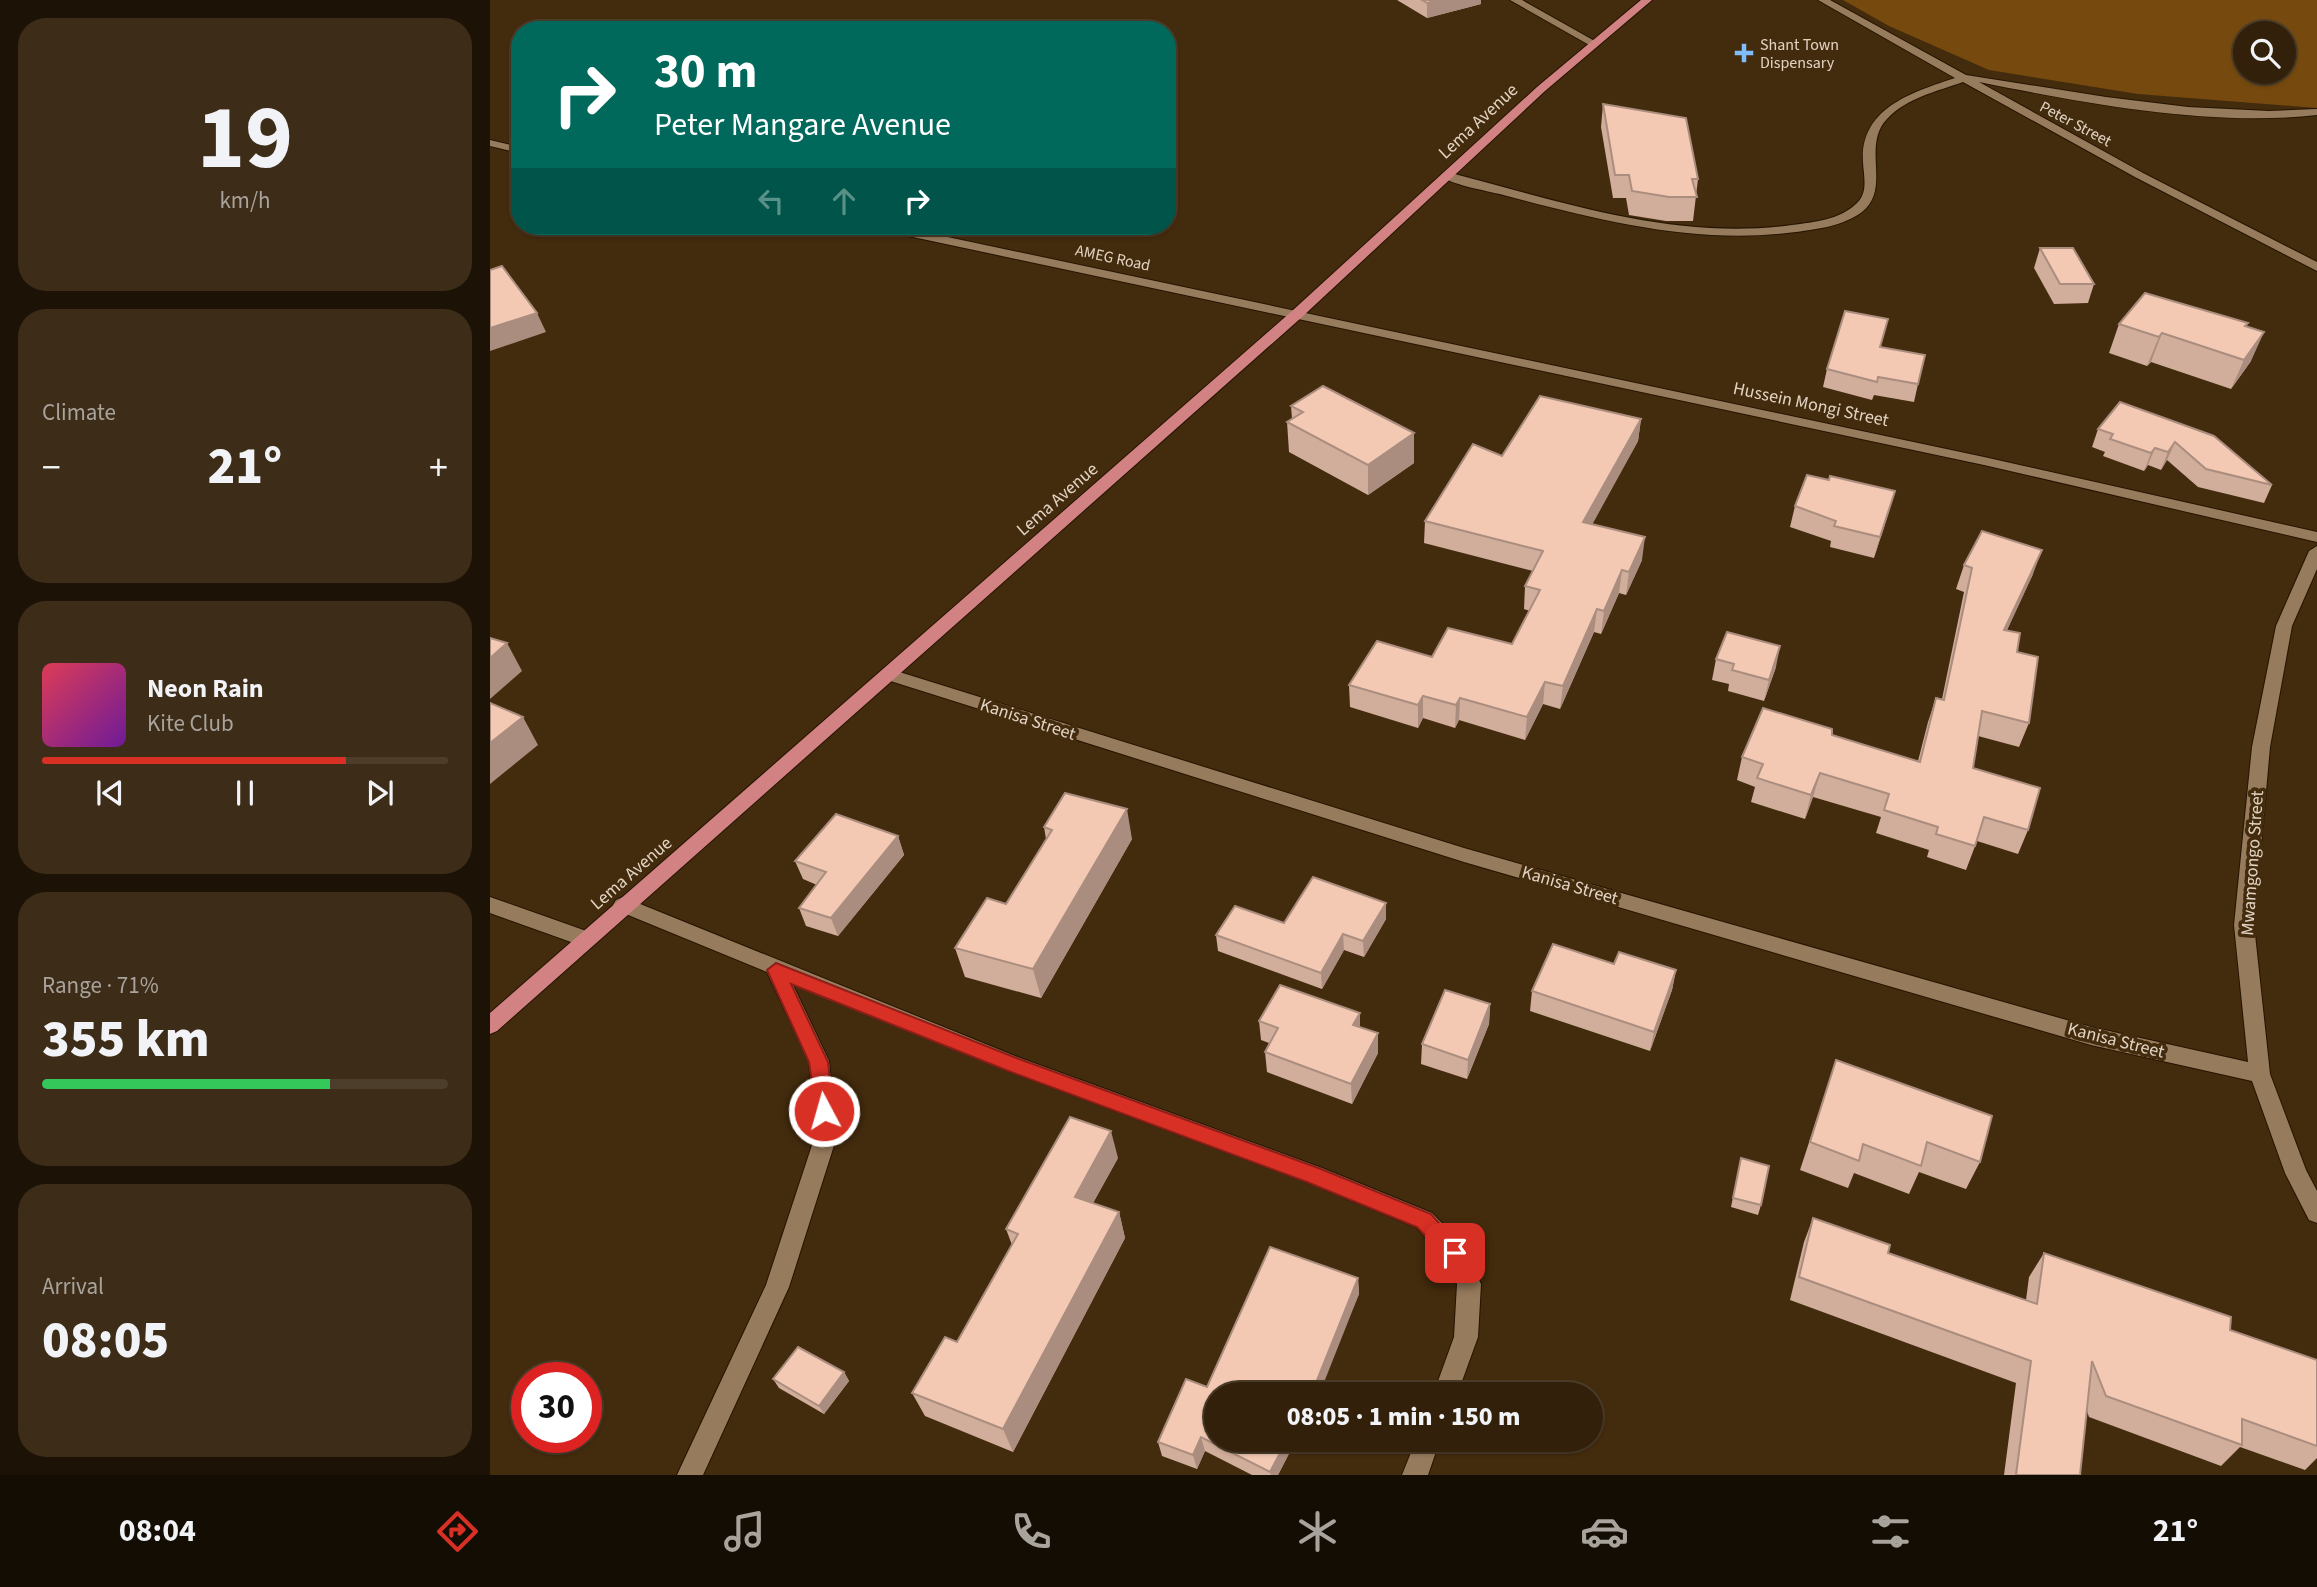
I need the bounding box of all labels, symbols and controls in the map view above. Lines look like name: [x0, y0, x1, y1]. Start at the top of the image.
map controls: [2233, 21, 2296, 84]
button: search: [2233, 21, 2296, 84]
place label: Shant Town Dispensary: [1760, 34, 1839, 74]
text: 30 m: [654, 37, 758, 107]
marker: Shant Town Dispensary: [1734, 43, 1754, 63]
icon: right: [539, 49, 630, 140]
text: 19: [197, 74, 293, 203]
street label: Lema Avenue: [1433, 78, 1524, 165]
street label: Peter Street: [2036, 96, 2116, 152]
text: Peter Mangare Avenue: [654, 102, 951, 148]
icon: left: [752, 182, 790, 220]
icon: ahead: [825, 182, 863, 220]
icon: right: [898, 182, 936, 220]
text: km/h: [219, 184, 271, 217]
street label: AMEG Road: [1073, 239, 1152, 277]
street label: Hussein Mongi Street: [1731, 376, 1891, 433]
text: Climate: [42, 396, 116, 429]
text: 21°: [208, 430, 282, 504]
text: −: [42, 441, 61, 495]
text: +: [429, 441, 448, 495]
street label: Lema Avenue: [1011, 457, 1104, 542]
text: Neon Rain: [147, 670, 264, 707]
street label: Kanisa Street: [977, 692, 1079, 747]
text: Kite Club: [147, 707, 234, 740]
icon: previous: [91, 774, 129, 812]
icon: pause: [226, 774, 264, 812]
icon: next: [361, 774, 399, 812]
street label: Mwamgongo Street: [2235, 790, 2270, 937]
street label: Lema Avenue: [585, 831, 678, 916]
street label: Kanisa Street: [1519, 860, 1621, 911]
text: Range · 71%: [42, 969, 159, 1002]
text: 355 km: [42, 1003, 210, 1077]
street label: Kanisa Street: [2065, 1016, 2167, 1065]
position arrow: [787, 1074, 861, 1148]
pin: [1425, 1223, 1485, 1283]
icon: arrive: [1436, 1234, 1474, 1272]
text: Arrival: [42, 1270, 104, 1303]
text: 08:05: [42, 1304, 169, 1378]
speed limit sign: 30: [511, 1362, 602, 1453]
text: 08:05 · 1 min · 150 m: [1287, 1398, 1520, 1435]
icon: directions: [433, 1507, 482, 1556]
icon: music: [720, 1507, 769, 1556]
icon: phone: [1007, 1507, 1056, 1556]
icon: climate: [1293, 1507, 1342, 1556]
icon: car: [1580, 1507, 1629, 1556]
icon: filters: [1866, 1507, 1915, 1556]
text: 08:04: [119, 1508, 196, 1554]
text: 21°: [2153, 1508, 2198, 1554]

